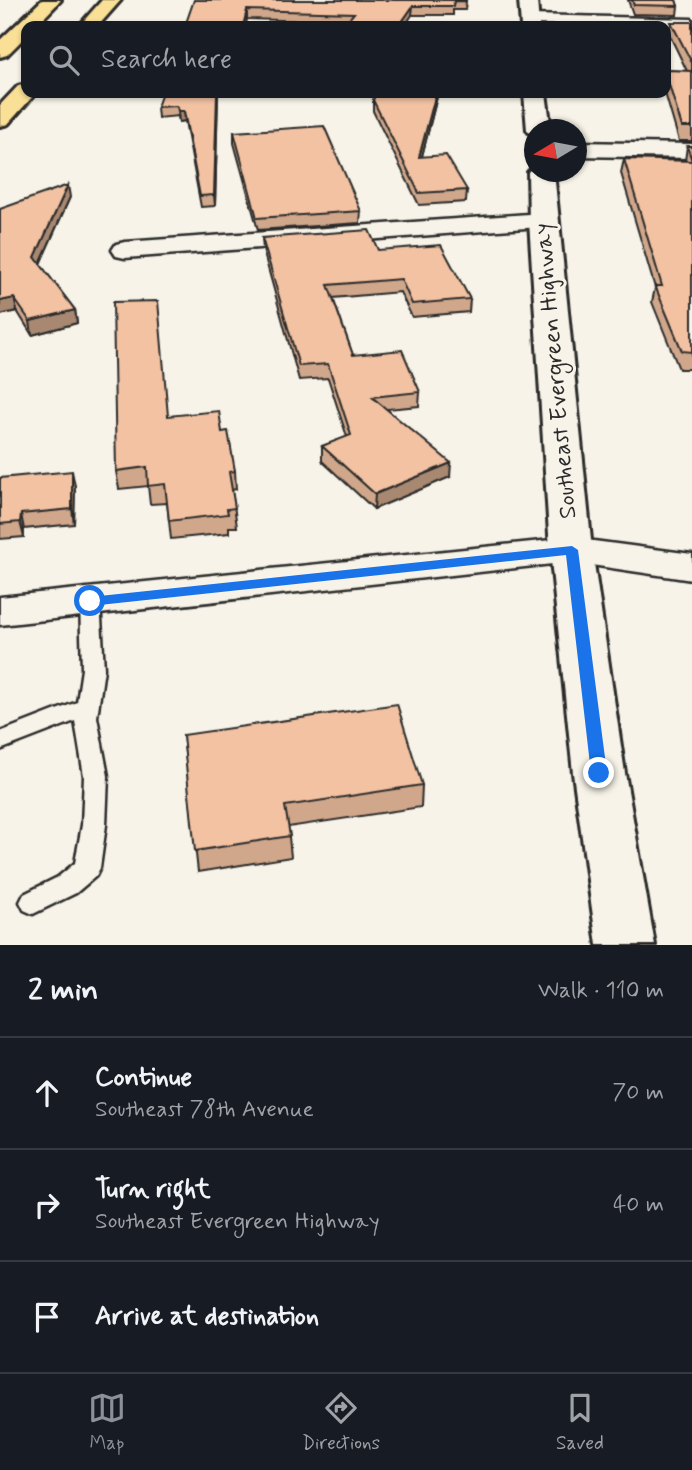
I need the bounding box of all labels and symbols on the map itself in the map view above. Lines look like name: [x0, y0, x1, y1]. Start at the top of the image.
north arrow: [524, 119, 587, 182]
street label: Southeast Evergreen Highway: [528, 222, 586, 520]
route start: [74, 585, 105, 616]
route end: [583, 757, 614, 788]

